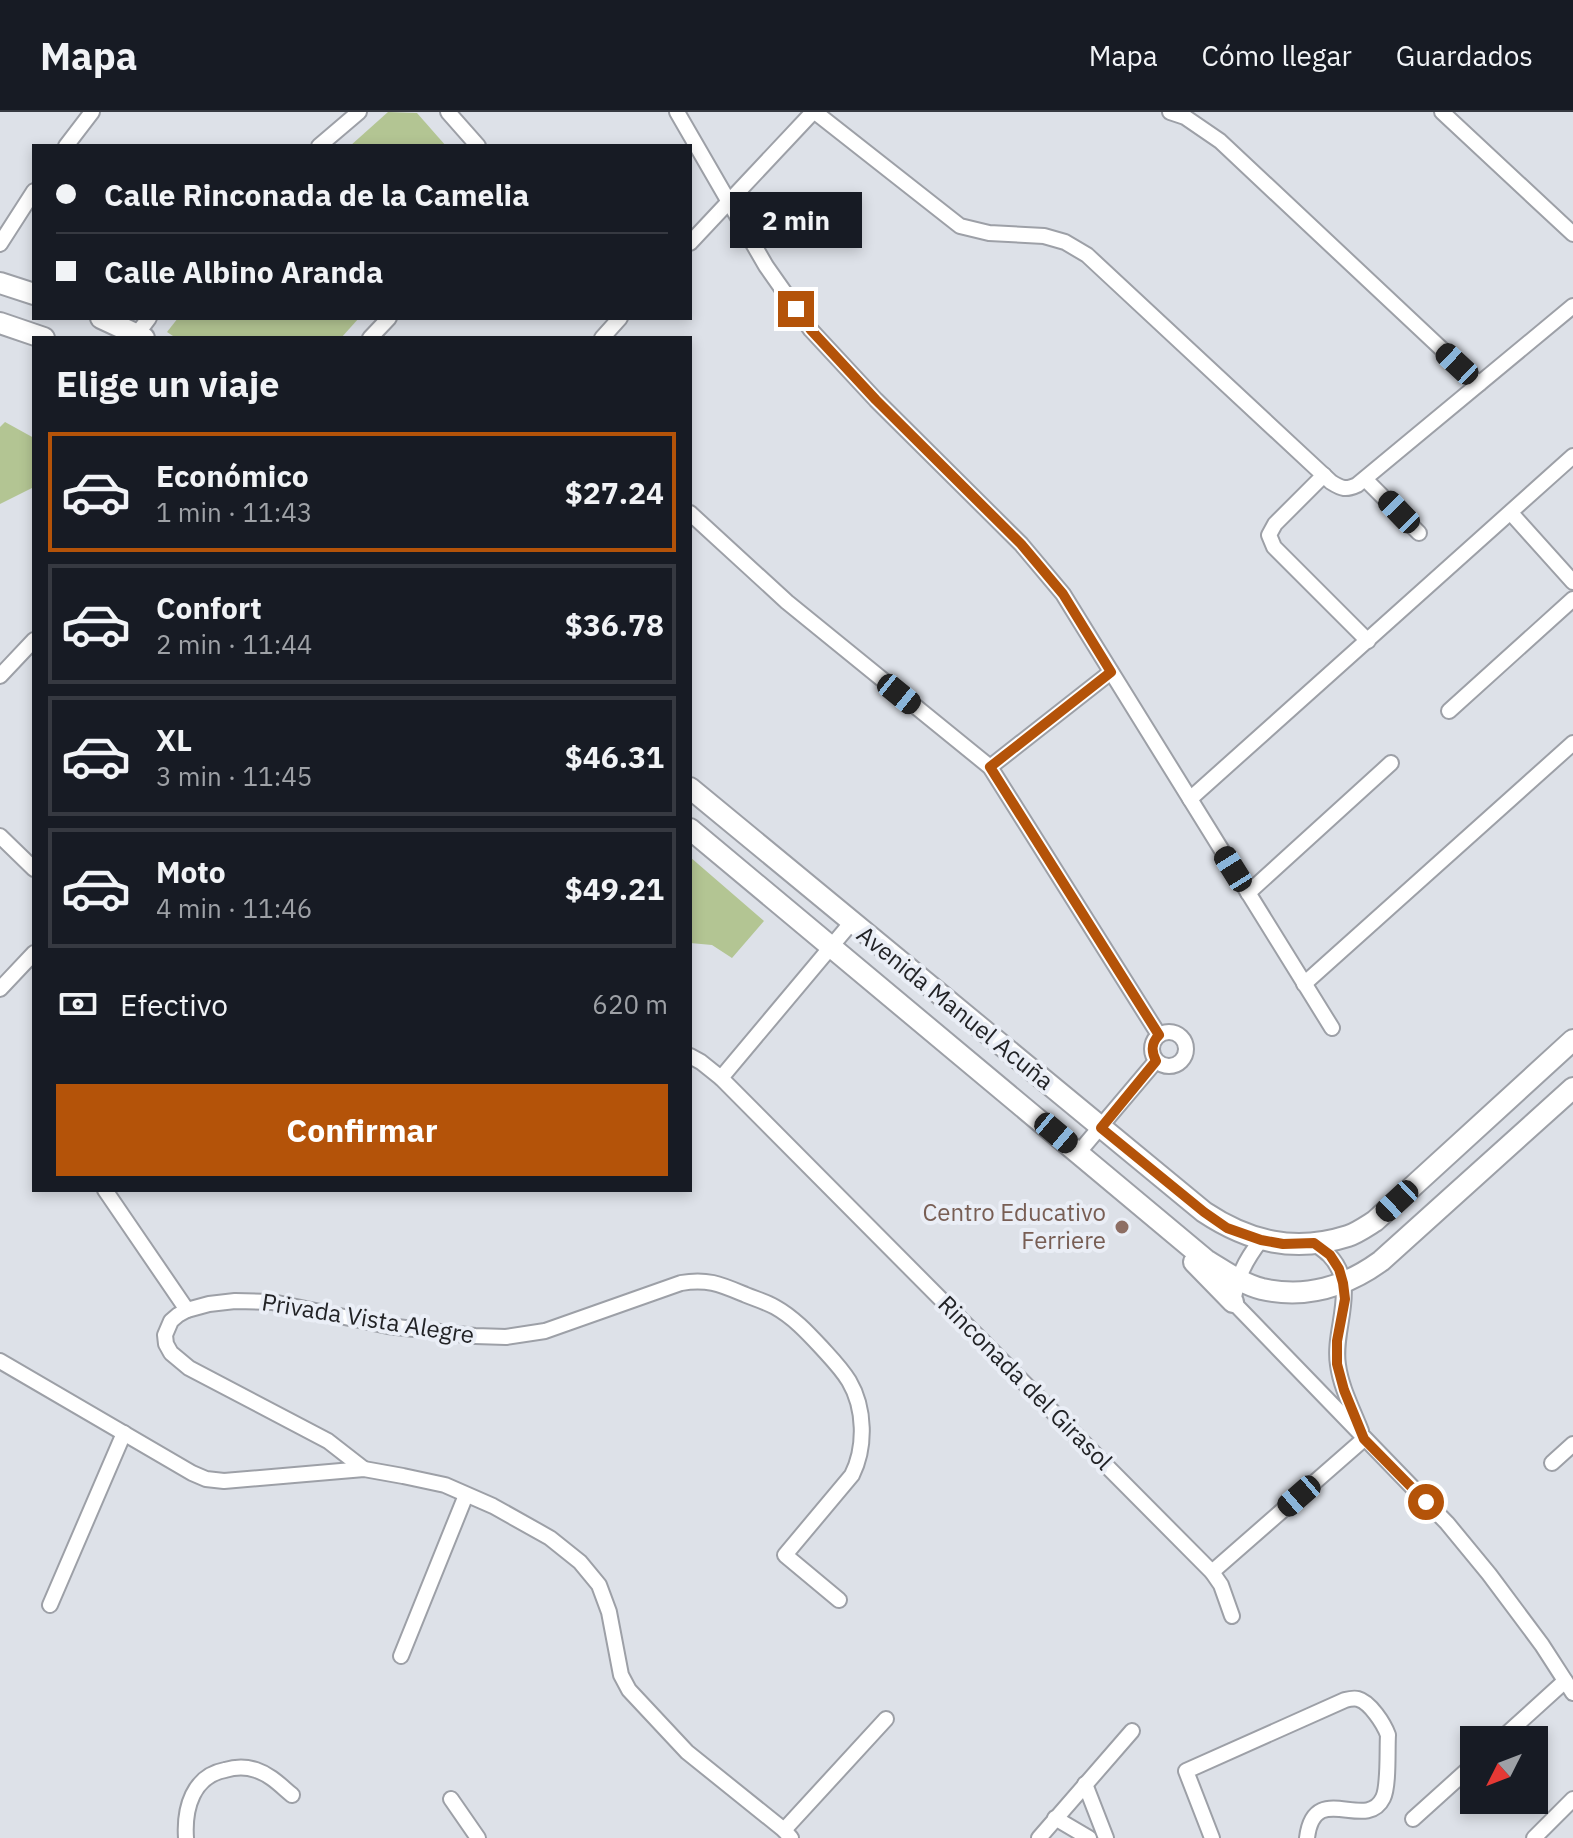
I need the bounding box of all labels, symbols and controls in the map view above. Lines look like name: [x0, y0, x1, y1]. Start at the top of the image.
text: Mapa: [40, 31, 137, 80]
text: Mapa: [1089, 37, 1158, 74]
text: Cómo llegar: [1202, 37, 1352, 74]
text: Guardados: [1396, 37, 1533, 74]
text: Calle Rinconada de la Camelia: [104, 175, 529, 214]
callout: 2 min: [730, 193, 862, 249]
text: 2 min: [762, 203, 830, 237]
text: Calle Albino Aranda: [104, 252, 383, 291]
route end: [778, 291, 814, 327]
car: [1431, 339, 1483, 389]
text: Elige un viaje: [56, 360, 280, 407]
icon: car: [60, 456, 132, 528]
text: Económico: [156, 456, 309, 495]
text: $27.24: [565, 473, 664, 512]
car: [1374, 486, 1424, 538]
text: 1 min · 11:43: [156, 495, 312, 529]
icon: car: [60, 588, 132, 660]
text: Confort: [156, 588, 262, 627]
text: $36.78: [565, 605, 664, 644]
text: 2 min · 11:44: [156, 627, 312, 661]
car: [873, 670, 925, 718]
icon: car: [60, 720, 132, 792]
text: XL: [156, 720, 192, 759]
text: $46.31: [565, 737, 664, 776]
text: 3 min · 11:45: [156, 759, 312, 793]
car: [1210, 842, 1256, 896]
icon: car: [60, 852, 132, 924]
text: Moto: [156, 852, 226, 891]
text: $49.21: [565, 869, 664, 908]
text: 4 min · 11:46: [156, 891, 312, 925]
street label: Avenida Manuel Acuña: [851, 918, 1061, 1097]
icon: cash: [56, 982, 100, 1026]
text: Efectivo: [120, 985, 228, 1024]
text: 620 m: [592, 987, 668, 1021]
button: Confirmar: [56, 1084, 668, 1176]
car: [1030, 1108, 1082, 1158]
car: [1371, 1176, 1423, 1226]
place label: Centro Educativo Ferriere: [922, 1196, 1106, 1256]
marker: Centro Educativo Ferriere: [1113, 1218, 1131, 1236]
street label: Privada Vista Alegre: [260, 1285, 477, 1351]
street label: Rinconada del Girasol: [932, 1288, 1120, 1476]
car: [1273, 1471, 1325, 1521]
route start: [1408, 1484, 1444, 1520]
north arrow: [1460, 1726, 1548, 1814]
map controls: [1460, 1726, 1548, 1814]

